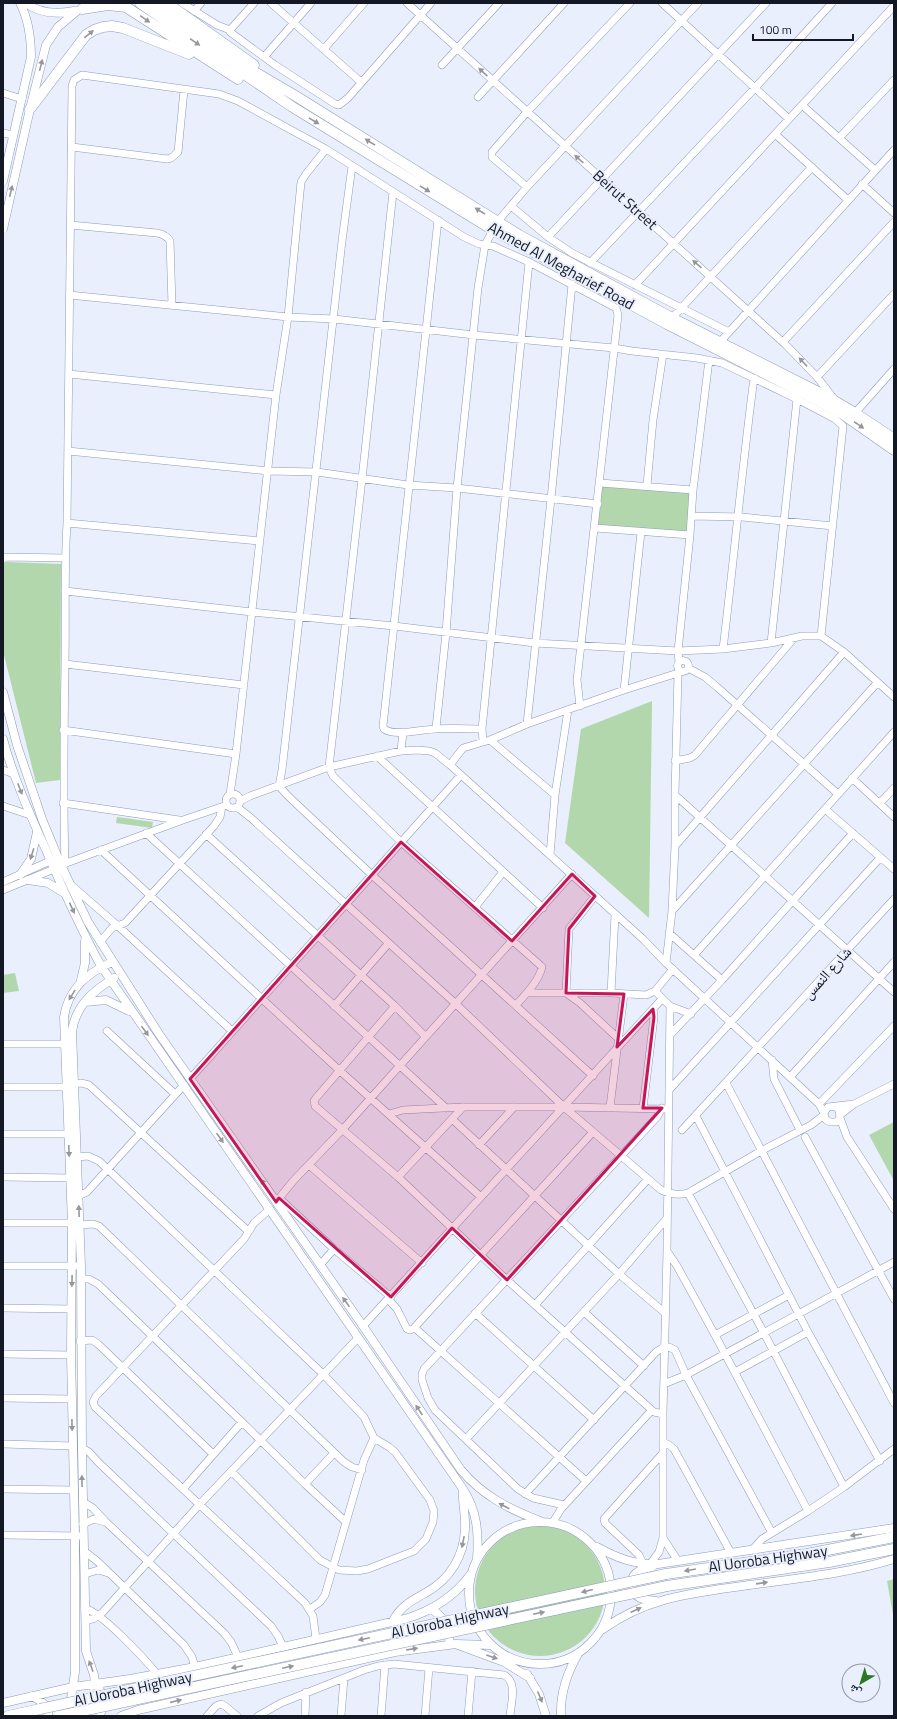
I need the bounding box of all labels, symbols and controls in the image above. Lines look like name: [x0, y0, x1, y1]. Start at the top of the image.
one-way arrow: [140, 15, 150, 23]
scale bar: [753, 16, 853, 42]
text: 100 m: [759, 20, 792, 39]
one-way arrow: [83, 30, 94, 38]
one-way arrow: [189, 38, 200, 46]
one-way arrow: [38, 58, 44, 70]
one-way arrow: [478, 67, 488, 77]
one-way arrow: [308, 117, 320, 124]
one-way arrow: [365, 138, 375, 146]
one-way arrow: [574, 154, 585, 163]
street label: Beirut Street: [588, 164, 663, 236]
one-way arrow: [9, 185, 15, 197]
one-way arrow: [419, 185, 431, 192]
one-way arrow: [474, 207, 486, 214]
street label: Ahmed Al Megharief Road: [484, 216, 639, 315]
one-way arrow: [691, 260, 702, 269]
one-way arrow: [798, 357, 808, 367]
one-way arrow: [853, 421, 864, 429]
one-way arrow: [17, 783, 23, 794]
one-way arrow: [29, 849, 35, 861]
one-way arrow: [69, 902, 75, 914]
street label: شارع النمس: [797, 941, 857, 1004]
one-way arrow: [68, 989, 75, 1000]
one-way arrow: [141, 1026, 149, 1037]
one-way arrow: [216, 1132, 224, 1143]
one-way arrow: [66, 1145, 73, 1157]
one-way arrow: [260, 1179, 268, 1189]
one-way arrow: [76, 1204, 82, 1217]
one-way arrow: [69, 1275, 75, 1288]
one-way arrow: [342, 1297, 350, 1308]
one-way arrow: [415, 1405, 423, 1415]
one-way arrow: [69, 1419, 75, 1432]
one-way arrow: [79, 1475, 86, 1487]
one-way arrow: [498, 1503, 510, 1509]
one-way arrow: [849, 1532, 862, 1538]
one-way arrow: [460, 1536, 466, 1548]
street label: Al Uoroba Highway: [707, 1539, 829, 1578]
one-way arrow: [684, 1568, 696, 1574]
one-way arrow: [756, 1580, 768, 1586]
one-way arrow: [580, 1588, 592, 1594]
street label: Al Uoroba Highway: [389, 1597, 511, 1644]
one-way arrow: [630, 1606, 642, 1612]
one-way arrow: [532, 1610, 545, 1616]
one-way arrow: [358, 1637, 370, 1643]
one-way arrow: [406, 1646, 418, 1652]
one-way arrow: [487, 1655, 499, 1661]
one-way arrow: [88, 1659, 94, 1671]
one-way arrow: [282, 1663, 294, 1669]
north arrow: [841, 1663, 881, 1703]
one-way arrow: [231, 1664, 243, 1670]
street label: Al Uoroba Highway: [72, 1665, 194, 1712]
text: ش: [845, 1681, 864, 1701]
one-way arrow: [537, 1692, 543, 1703]
one-way arrow: [170, 1698, 182, 1704]

